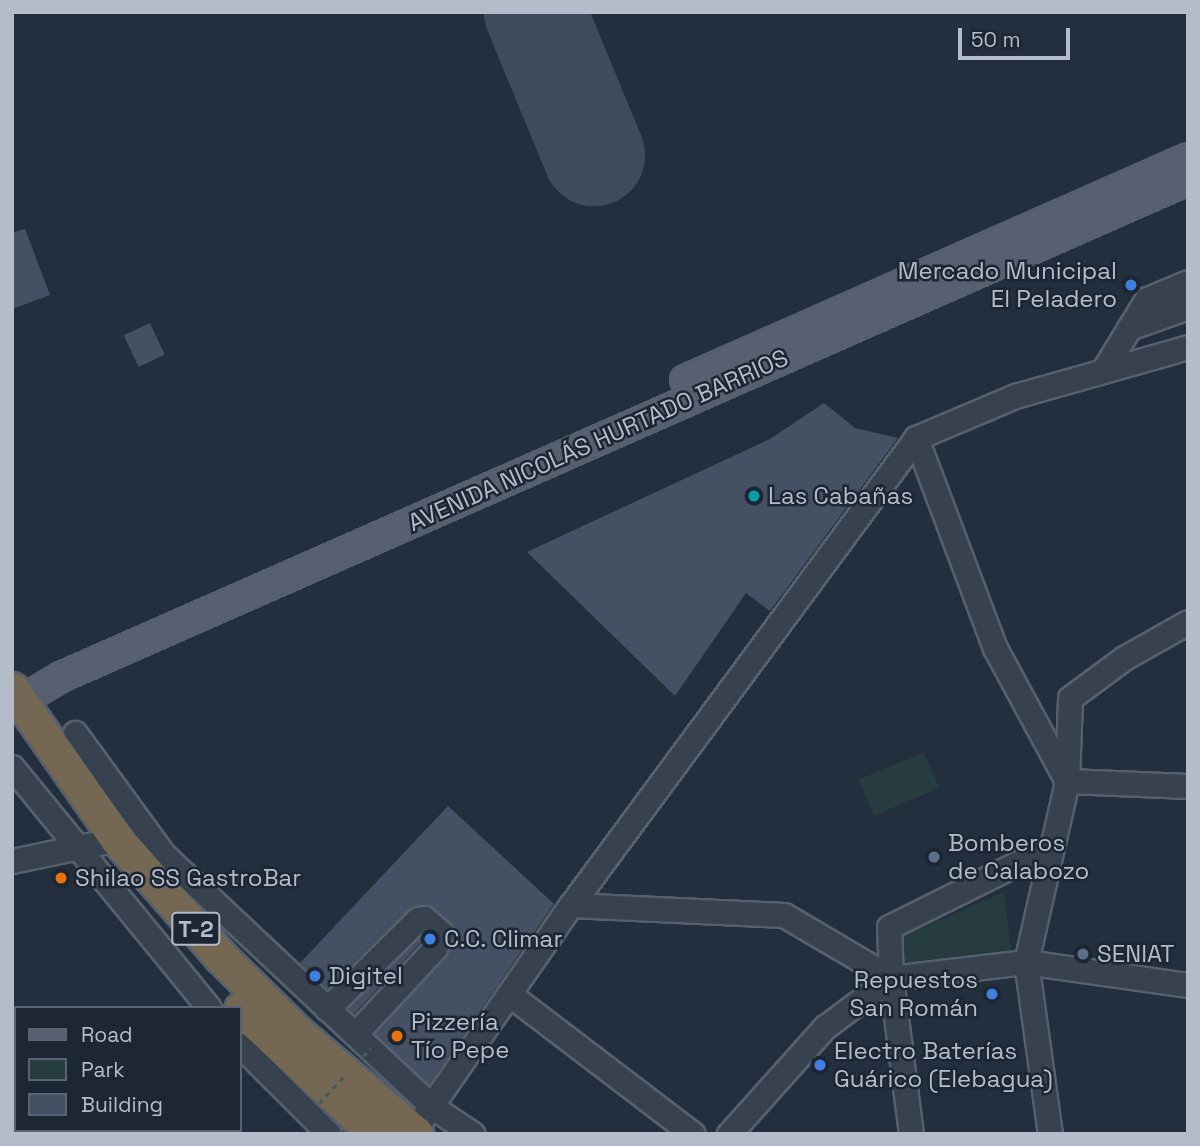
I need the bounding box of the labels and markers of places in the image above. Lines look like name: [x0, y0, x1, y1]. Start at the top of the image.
place label: Mercado Municipal El Peladero: [898, 257, 1117, 313]
marker: Mercado Municipal El Peladero: [1123, 277, 1139, 293]
place label: Las Cabañas: [768, 482, 913, 510]
marker: Las Cabañas: [746, 488, 762, 504]
place label: Bomberos de Calabozo: [948, 829, 1089, 885]
marker: Bomberos de Calabozo: [926, 849, 942, 865]
place label: Shilao SS GastroBar: [75, 864, 301, 892]
marker: Shilao SS GastroBar: [53, 870, 69, 886]
place label: C.C. Climar: [444, 925, 563, 953]
marker: C.C. Climar: [422, 931, 438, 947]
place label: SENIAT: [1097, 940, 1174, 968]
marker: SENIAT: [1075, 946, 1091, 962]
place label: Digitel: [329, 962, 403, 990]
place label: Repuestos San Román: [849, 966, 978, 1022]
marker: Digitel: [307, 968, 323, 984]
marker: Repuestos San Román: [984, 986, 1000, 1002]
place label: Pizzería Tío Pepe: [411, 1008, 509, 1064]
marker: Pizzería Tío Pepe: [389, 1028, 405, 1044]
place label: Electro Baterías Guárico (Elebagua): [834, 1037, 1053, 1093]
marker: Electro Baterías Guárico (Elebagua): [812, 1057, 828, 1073]

